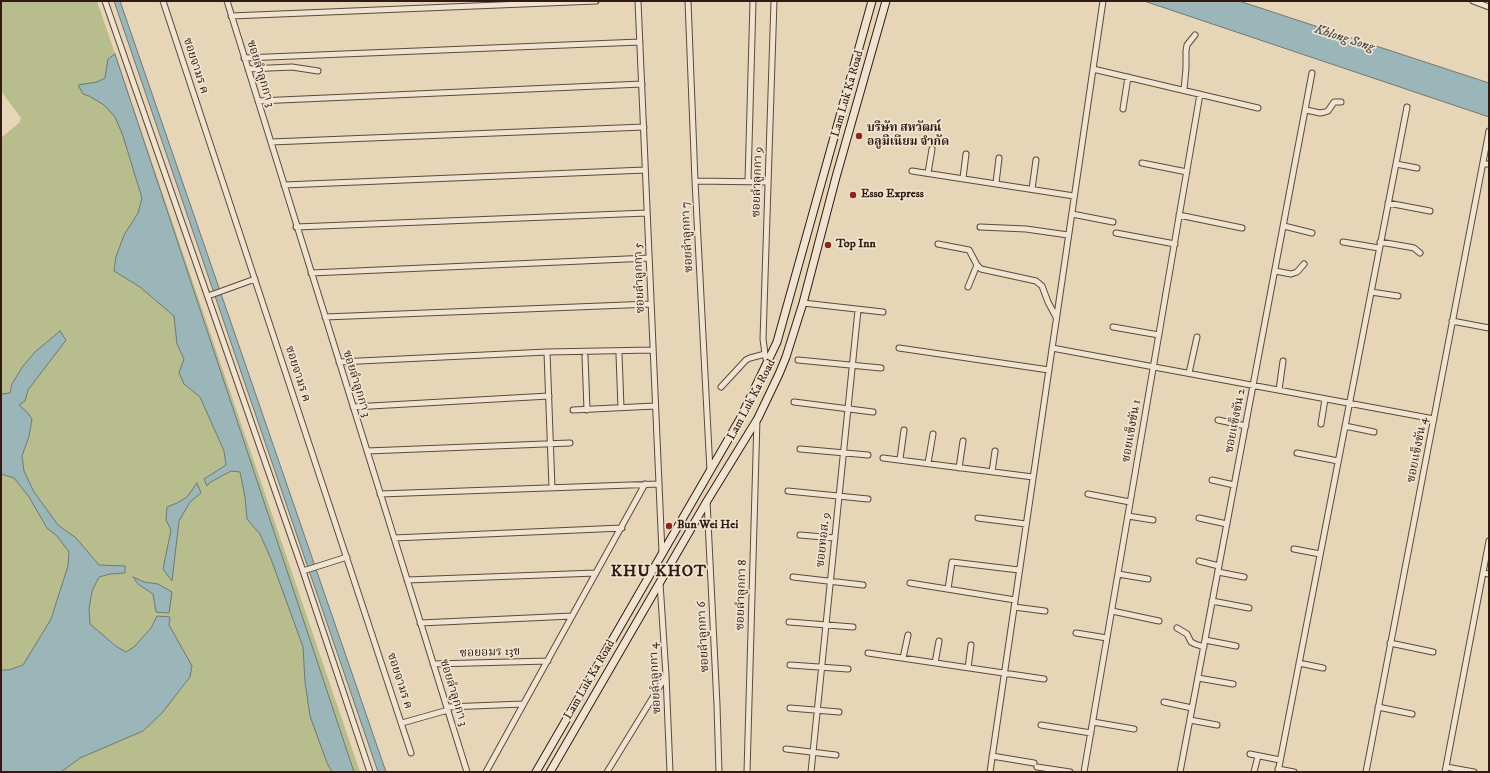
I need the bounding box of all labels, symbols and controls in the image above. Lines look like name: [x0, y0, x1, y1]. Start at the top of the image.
water label: Khlong Song: [1312, 22, 1376, 56]
street label: ซอยจามร ค: [179, 36, 211, 96]
street label: ซอยลำลูกกา 3: [243, 39, 277, 109]
street label: Lam Luk Ka Road: [829, 49, 867, 139]
place label: บริษัท สหวัฒน์ อลูมิเนียม จำกัด: [867, 122, 949, 150]
marker: บริษัท สหวัฒน์ อลูมิเนียม จำกัด: [854, 131, 864, 141]
street label: ซอยลำลูกกา 9: [750, 146, 766, 218]
place label: Esso Express: [861, 188, 924, 202]
marker: Esso Express: [848, 190, 858, 200]
street label: ซอยลำลูกกา 7: [679, 201, 697, 273]
place label: Top Inn: [836, 238, 876, 252]
marker: Top Inn: [823, 240, 833, 250]
street label: ซอยลำลูกกา 5: [632, 242, 648, 314]
street label: ซอยจามร ค: [281, 344, 313, 404]
street label: ซอยลำลูกกา 3: [339, 349, 373, 419]
street label: Lam Luk Ka Road: [725, 357, 779, 443]
street label: ซอยแข็งขัน 2: [1223, 388, 1249, 454]
street label: ซอยแข็งขัน 1: [1119, 398, 1145, 464]
street label: ซอยแข็งขัน 4: [1405, 416, 1431, 484]
street label: ซอยทอส. 9: [814, 512, 834, 568]
place label: Bun Wei Hei: [677, 519, 738, 533]
marker: Bun Wei Hei: [664, 521, 674, 531]
street label: ซอยลำลูกกา 8: [734, 559, 750, 631]
district label: KHU KHOT: [611, 563, 707, 583]
street label: ซอยลำลูกกา 6: [695, 601, 713, 673]
street label: Lam Luk Ka Road: [561, 638, 619, 722]
street label: ซอยลำลูกกา 4: [647, 642, 665, 714]
street label: ซอยอมร 13ข: [460, 645, 520, 661]
street label: ซอยจามร ค: [383, 651, 415, 711]
street label: ซอยลำลูกกา 3: [436, 658, 470, 728]

